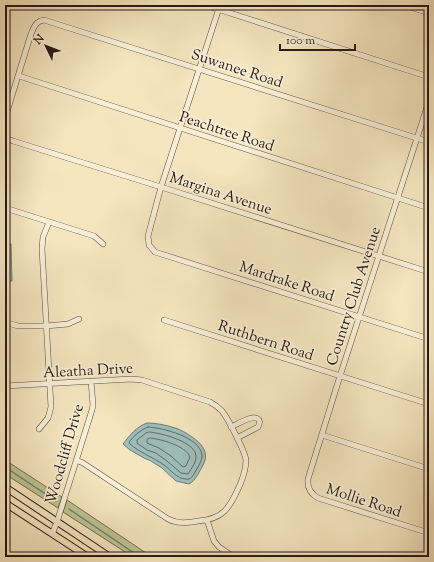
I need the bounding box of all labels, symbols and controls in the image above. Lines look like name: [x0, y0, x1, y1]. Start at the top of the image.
north arrow: [26, 26, 66, 66]
scale bar: [280, 26, 355, 52]
text: N: [30, 31, 48, 49]
text: 100 m: [286, 32, 315, 50]
street label: Suwanee Road: [188, 45, 286, 94]
street label: Peachtree Road: [176, 107, 277, 158]
street label: Margina Avenue: [167, 168, 275, 221]
street label: Country Club Avenue: [322, 224, 387, 369]
street label: Mardrake Road: [236, 257, 337, 308]
street label: Ruthbern Road: [215, 316, 317, 367]
street label: Aleatha Drive: [43, 359, 134, 384]
street label: Woodcliff Drive: [41, 402, 90, 507]
street label: Mollie Road: [323, 479, 404, 524]

